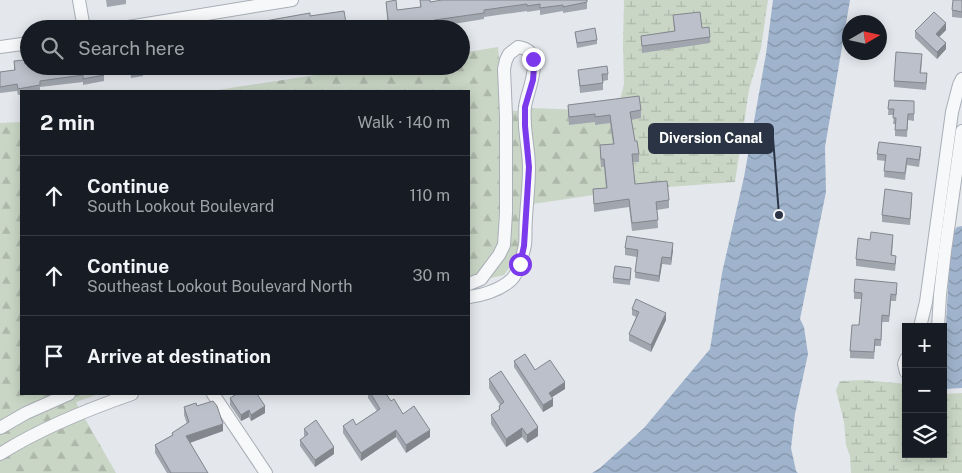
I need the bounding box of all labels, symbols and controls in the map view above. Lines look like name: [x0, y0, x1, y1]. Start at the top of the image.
north arrow: [842, 15, 887, 60]
search box: [20, 20, 470, 75]
icon: search: [38, 34, 66, 62]
text: Search here: [78, 37, 185, 59]
route end: [522, 48, 545, 71]
text: 2 min: [40, 110, 95, 135]
text: Walk · 140 m: [357, 113, 450, 132]
callout: Diversion Canal: [649, 124, 773, 153]
text: Diversion Canal: [659, 130, 763, 146]
text: Continue: [87, 175, 169, 197]
icon: ahead: [40, 182, 68, 210]
text: 110 m: [409, 186, 450, 205]
text: South Lookout Boulevard: [87, 197, 274, 216]
route start: [509, 253, 532, 276]
text: Continue: [87, 255, 169, 277]
icon: ahead: [40, 262, 68, 290]
text: 30 m: [413, 266, 450, 285]
text: Southeast Lookout Boulevard North: [87, 277, 353, 296]
map controls: [902, 323, 947, 458]
button: +: [902, 323, 947, 368]
icon: arrive: [40, 342, 68, 370]
text: Arrive at destination: [87, 345, 271, 367]
button: −: [902, 368, 947, 413]
button: layers: [902, 413, 947, 458]

